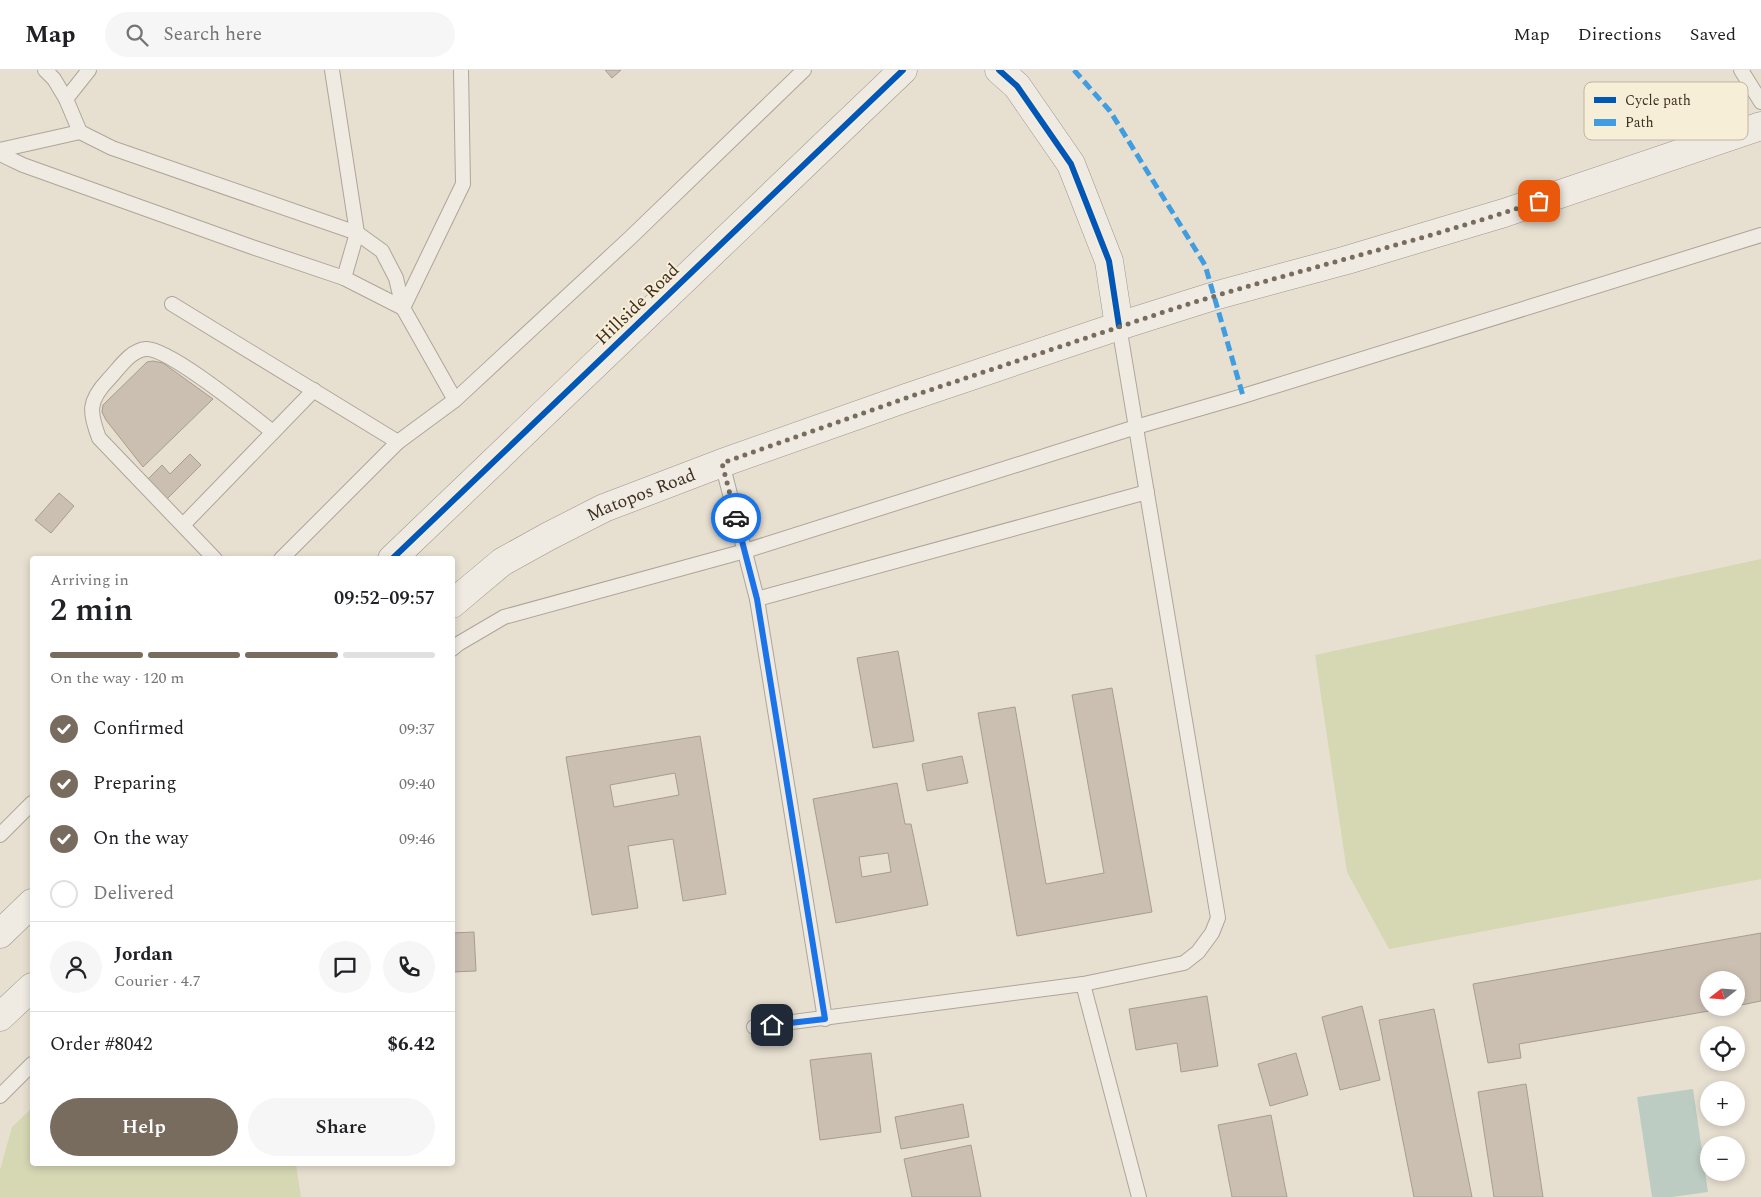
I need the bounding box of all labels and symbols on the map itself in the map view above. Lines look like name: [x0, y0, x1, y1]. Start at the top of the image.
legend: [1584, 82, 1748, 140]
text: Cycle path: [1625, 90, 1691, 111]
text: Path: [1625, 112, 1654, 133]
pin: [1518, 180, 1560, 222]
street label: Hillside Road: [589, 257, 686, 352]
street label: Matopos Road: [582, 461, 699, 529]
courier: [711, 493, 761, 543]
north arrow: [1700, 971, 1745, 1016]
pin: [751, 1004, 793, 1046]

